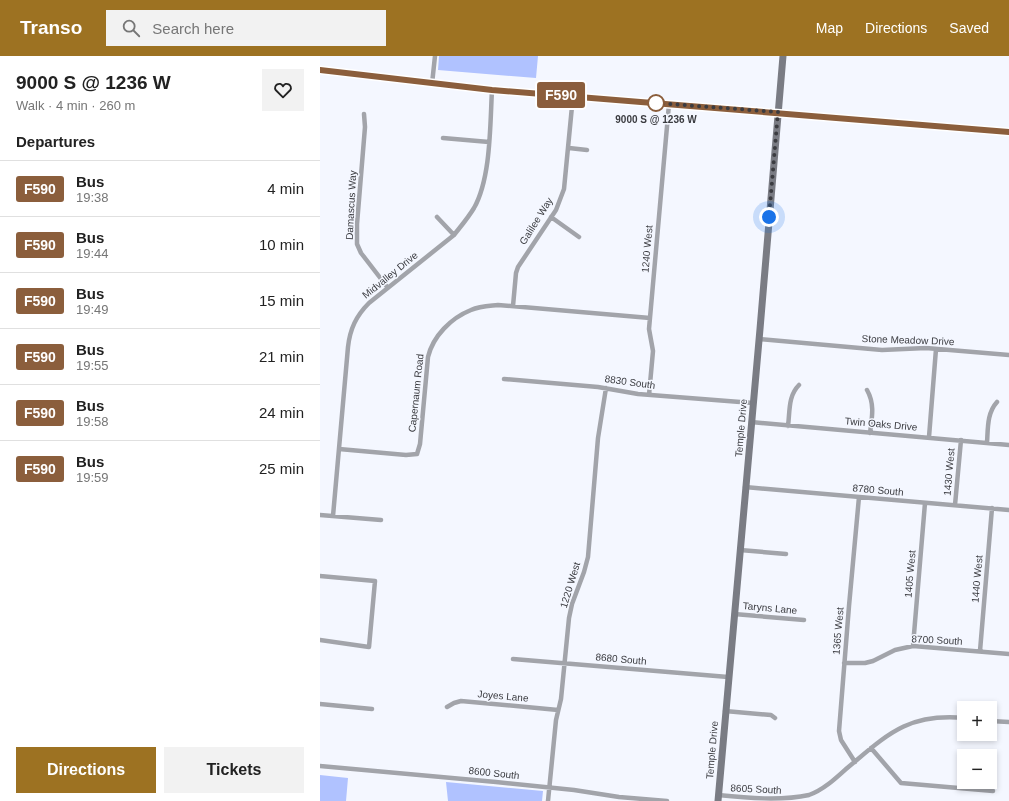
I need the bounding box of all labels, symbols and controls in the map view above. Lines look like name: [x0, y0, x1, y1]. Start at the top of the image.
search box: [106, 10, 386, 46]
text: Transo: [20, 17, 82, 38]
icon: search: [120, 17, 142, 39]
text: Search here: [152, 20, 234, 37]
text: Map: [816, 20, 843, 36]
text: Directions: [865, 20, 927, 36]
text: Saved: [949, 20, 989, 36]
button: heart: [262, 69, 304, 111]
text: 9000 S @ 1236 W: [16, 72, 171, 93]
line badge: F590: [533, 82, 589, 108]
text: F590: [545, 87, 577, 103]
marker: 9000 S @ 1236 W: [647, 94, 665, 112]
text: Walk · 4 min · 260 m: [16, 98, 135, 113]
place label: 9000 S @ 1236 W: [615, 114, 697, 125]
text: Departures: [16, 133, 95, 150]
street label: Damascus Way: [344, 170, 358, 240]
text: Bus: [76, 173, 104, 190]
text: 4 min: [267, 180, 304, 197]
text: F590: [24, 181, 56, 197]
text: 19:38: [76, 190, 108, 205]
street label: Galilee Way: [517, 195, 555, 247]
your location: [759, 207, 779, 227]
street label: 1240 West: [639, 225, 655, 273]
text: Bus: [76, 229, 104, 246]
text: 10 min: [259, 236, 304, 253]
text: F590: [24, 237, 56, 253]
text: 19:44: [76, 246, 108, 261]
street label: Midvalley Drive: [360, 249, 420, 301]
text: Bus: [76, 285, 104, 302]
text: 15 min: [259, 292, 304, 309]
text: F590: [24, 293, 56, 309]
text: 19:49: [76, 302, 108, 317]
street label: Stone Meadow Drive: [861, 333, 955, 347]
text: Bus: [76, 341, 104, 358]
text: 21 min: [259, 348, 304, 365]
text: F590: [24, 349, 56, 365]
street label: Capernaum Road: [406, 353, 426, 433]
text: 19:55: [76, 358, 108, 373]
street label: 8830 South: [604, 373, 656, 391]
text: Bus: [76, 397, 104, 414]
street label: Temple Drive: [733, 398, 749, 458]
text: 24 min: [259, 404, 304, 421]
text: F590: [24, 405, 56, 421]
text: 19:58: [76, 414, 108, 429]
street label: Twin Oaks Drive: [844, 415, 918, 433]
street label: 1430 West: [941, 448, 957, 496]
text: Bus: [76, 453, 104, 470]
text: 25 min: [259, 460, 304, 477]
text: F590: [24, 461, 56, 477]
text: 19:59: [76, 470, 108, 485]
street label: 8780 South: [852, 482, 904, 498]
street label: 1405 West: [902, 550, 918, 598]
street label: 1440 West: [969, 555, 985, 603]
street label: 1220 West: [558, 560, 582, 609]
street label: Taryns Lane: [742, 600, 798, 616]
street label: 1365 West: [830, 607, 846, 655]
street label: 8700 South: [911, 633, 963, 647]
street label: 8680 South: [595, 651, 647, 667]
street label: Joyes Lane: [477, 688, 529, 704]
map controls: [957, 701, 997, 789]
button: +: [957, 701, 997, 741]
street label: Temple Drive: [704, 720, 720, 780]
button: Directions: [16, 747, 156, 793]
button: Tickets: [164, 747, 304, 793]
button: −: [957, 749, 997, 789]
street label: 8600 South: [468, 765, 520, 781]
street label: 8605 South: [730, 782, 782, 796]

